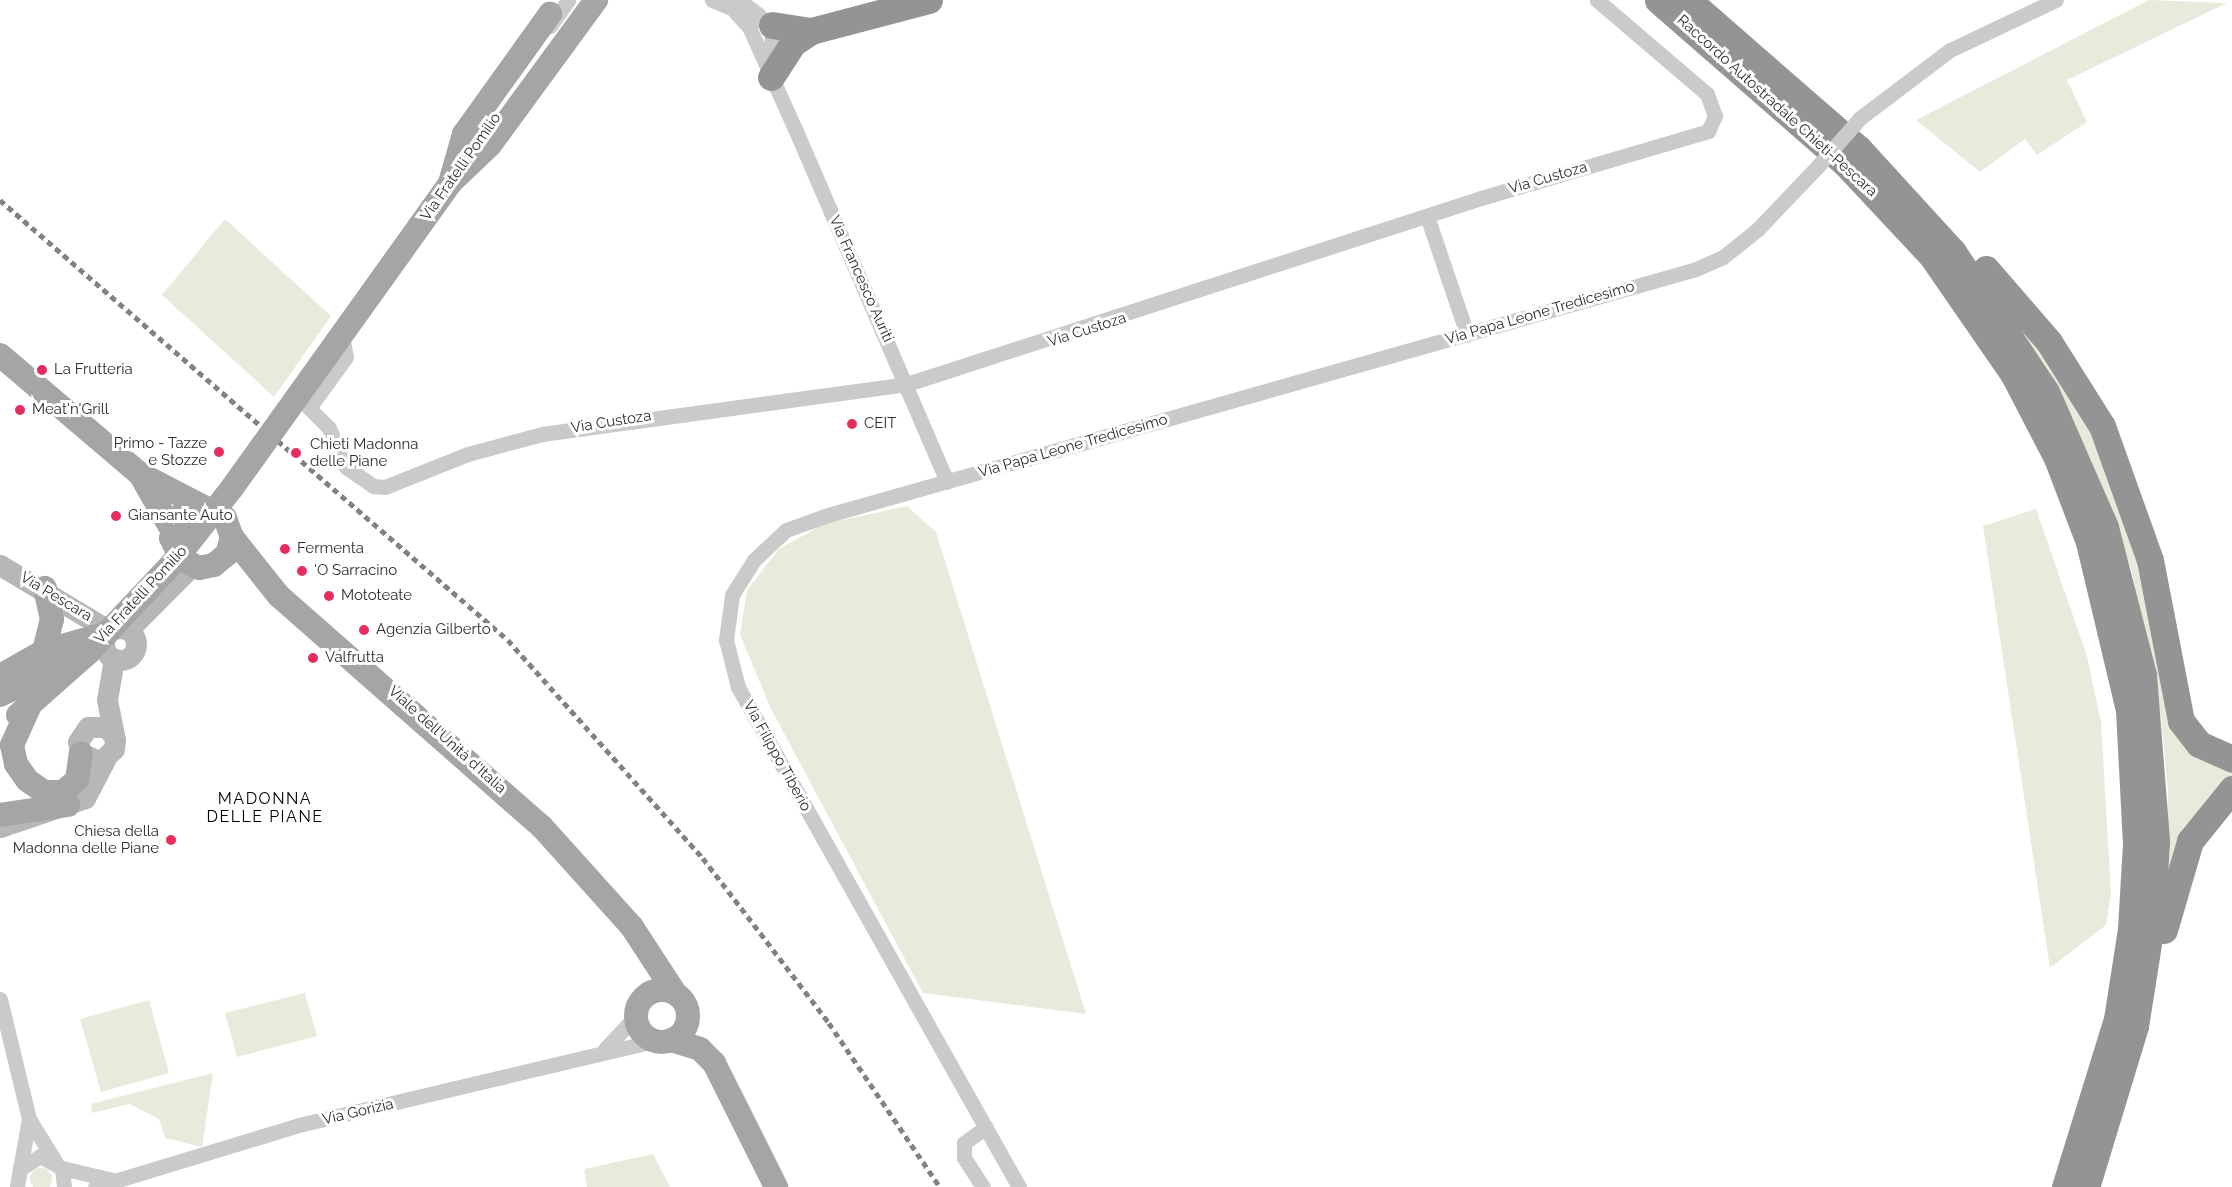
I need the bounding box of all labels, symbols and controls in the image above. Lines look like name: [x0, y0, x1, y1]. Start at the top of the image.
street label: Raccordo Autostradale Chieti-Pescara: [1673, 11, 1881, 201]
street label: Via Fratelli Pomilio: [417, 110, 505, 224]
street label: Via Custoza: [1507, 158, 1589, 198]
street label: Via Francesco Auriti: [825, 213, 897, 345]
street label: Via Papa Leone Tredicesimo: [1443, 277, 1637, 349]
street label: Via Custoza: [1046, 309, 1128, 351]
place label: La Frutteria: [54, 361, 133, 379]
marker: La Frutteria: [35, 363, 49, 377]
place label: Meat'n'Grill: [32, 401, 109, 419]
marker: Meat'n'Grill: [13, 403, 27, 417]
street label: Via Custoza: [570, 407, 652, 437]
street label: Via Papa Leone Tredicesimo: [976, 410, 1170, 482]
place label: CEIT: [864, 415, 896, 433]
marker: CEIT: [845, 417, 859, 431]
place label: Primo - Tazze e Stozze: [113, 434, 207, 469]
place label: Chieti Madonna delle Piane: [310, 435, 418, 470]
marker: Chieti Madonna delle Piane: [287, 444, 305, 462]
marker: Primo - Tazze e Stozze: [212, 445, 226, 459]
place label: Giansante Auto: [128, 507, 233, 525]
marker: Giansante Auto: [109, 509, 123, 523]
place label: Fermenta: [297, 540, 364, 558]
street label: Via Fratelli Pomilio: [91, 542, 191, 648]
marker: Fermenta: [278, 542, 292, 556]
place label: 'O Sarracino: [314, 562, 397, 580]
marker: 'O Sarracino: [295, 564, 309, 578]
street label: Via Pescara: [17, 569, 95, 625]
place label: Mototeate: [341, 587, 412, 605]
marker: Mototeate: [322, 589, 336, 603]
place label: Agenzia Gilberto: [376, 621, 491, 639]
marker: Agenzia Gilberto: [357, 623, 371, 637]
place label: Valfrutta: [325, 649, 384, 667]
marker: Valfrutta: [306, 651, 320, 665]
street label: Viale dell'Unità d'Italia: [384, 682, 510, 798]
street label: Via Filippo Tiberio: [739, 697, 815, 815]
district label: MADONNA DELLE PIANE: [207, 789, 323, 827]
place label: Chiesa della Madonna delle Piane: [13, 822, 159, 857]
marker: Chiesa della Madonna delle Piane: [164, 833, 178, 847]
street label: Via Gorizia: [321, 1095, 395, 1129]

